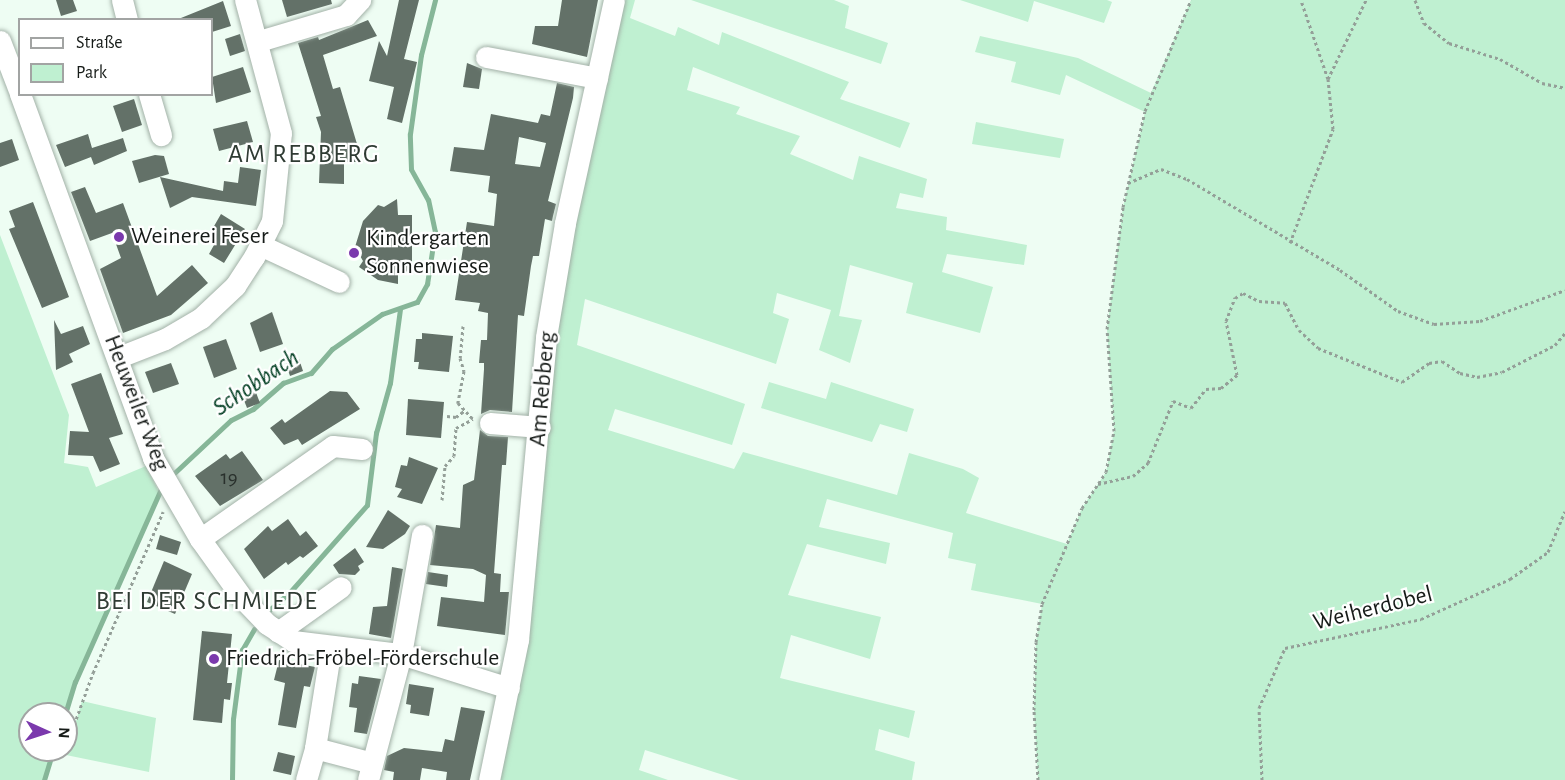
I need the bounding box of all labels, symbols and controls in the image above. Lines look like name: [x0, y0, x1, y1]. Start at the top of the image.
legend: [18, 18, 213, 96]
text: Straße: [76, 34, 122, 52]
text: Park: [76, 64, 107, 82]
district label: AM REBBERG: [228, 139, 380, 171]
place label: Weinerei Feser: [131, 223, 269, 251]
place label: Kindergarten Sonnenwiese: [366, 225, 489, 281]
marker: Weinerei Feser: [112, 230, 126, 244]
marker: Kindergarten Sonnenwiese: [347, 246, 361, 260]
street label: Am Rebberg: [524, 330, 562, 448]
street label: Heuweiler Weg: [97, 331, 175, 475]
water label: Schobbach: [207, 343, 305, 423]
house number: 19: [220, 465, 238, 491]
street label: Weiherdobel: [1310, 580, 1436, 638]
district label: BEI DER SCHMIEDE: [96, 586, 318, 618]
place label: Friedrich-Fröbel-Förderschule: [226, 645, 499, 673]
marker: Friedrich-Fröbel-Förderschule: [207, 652, 221, 666]
north arrow: [18, 702, 78, 762]
text: N: [56, 727, 72, 739]

